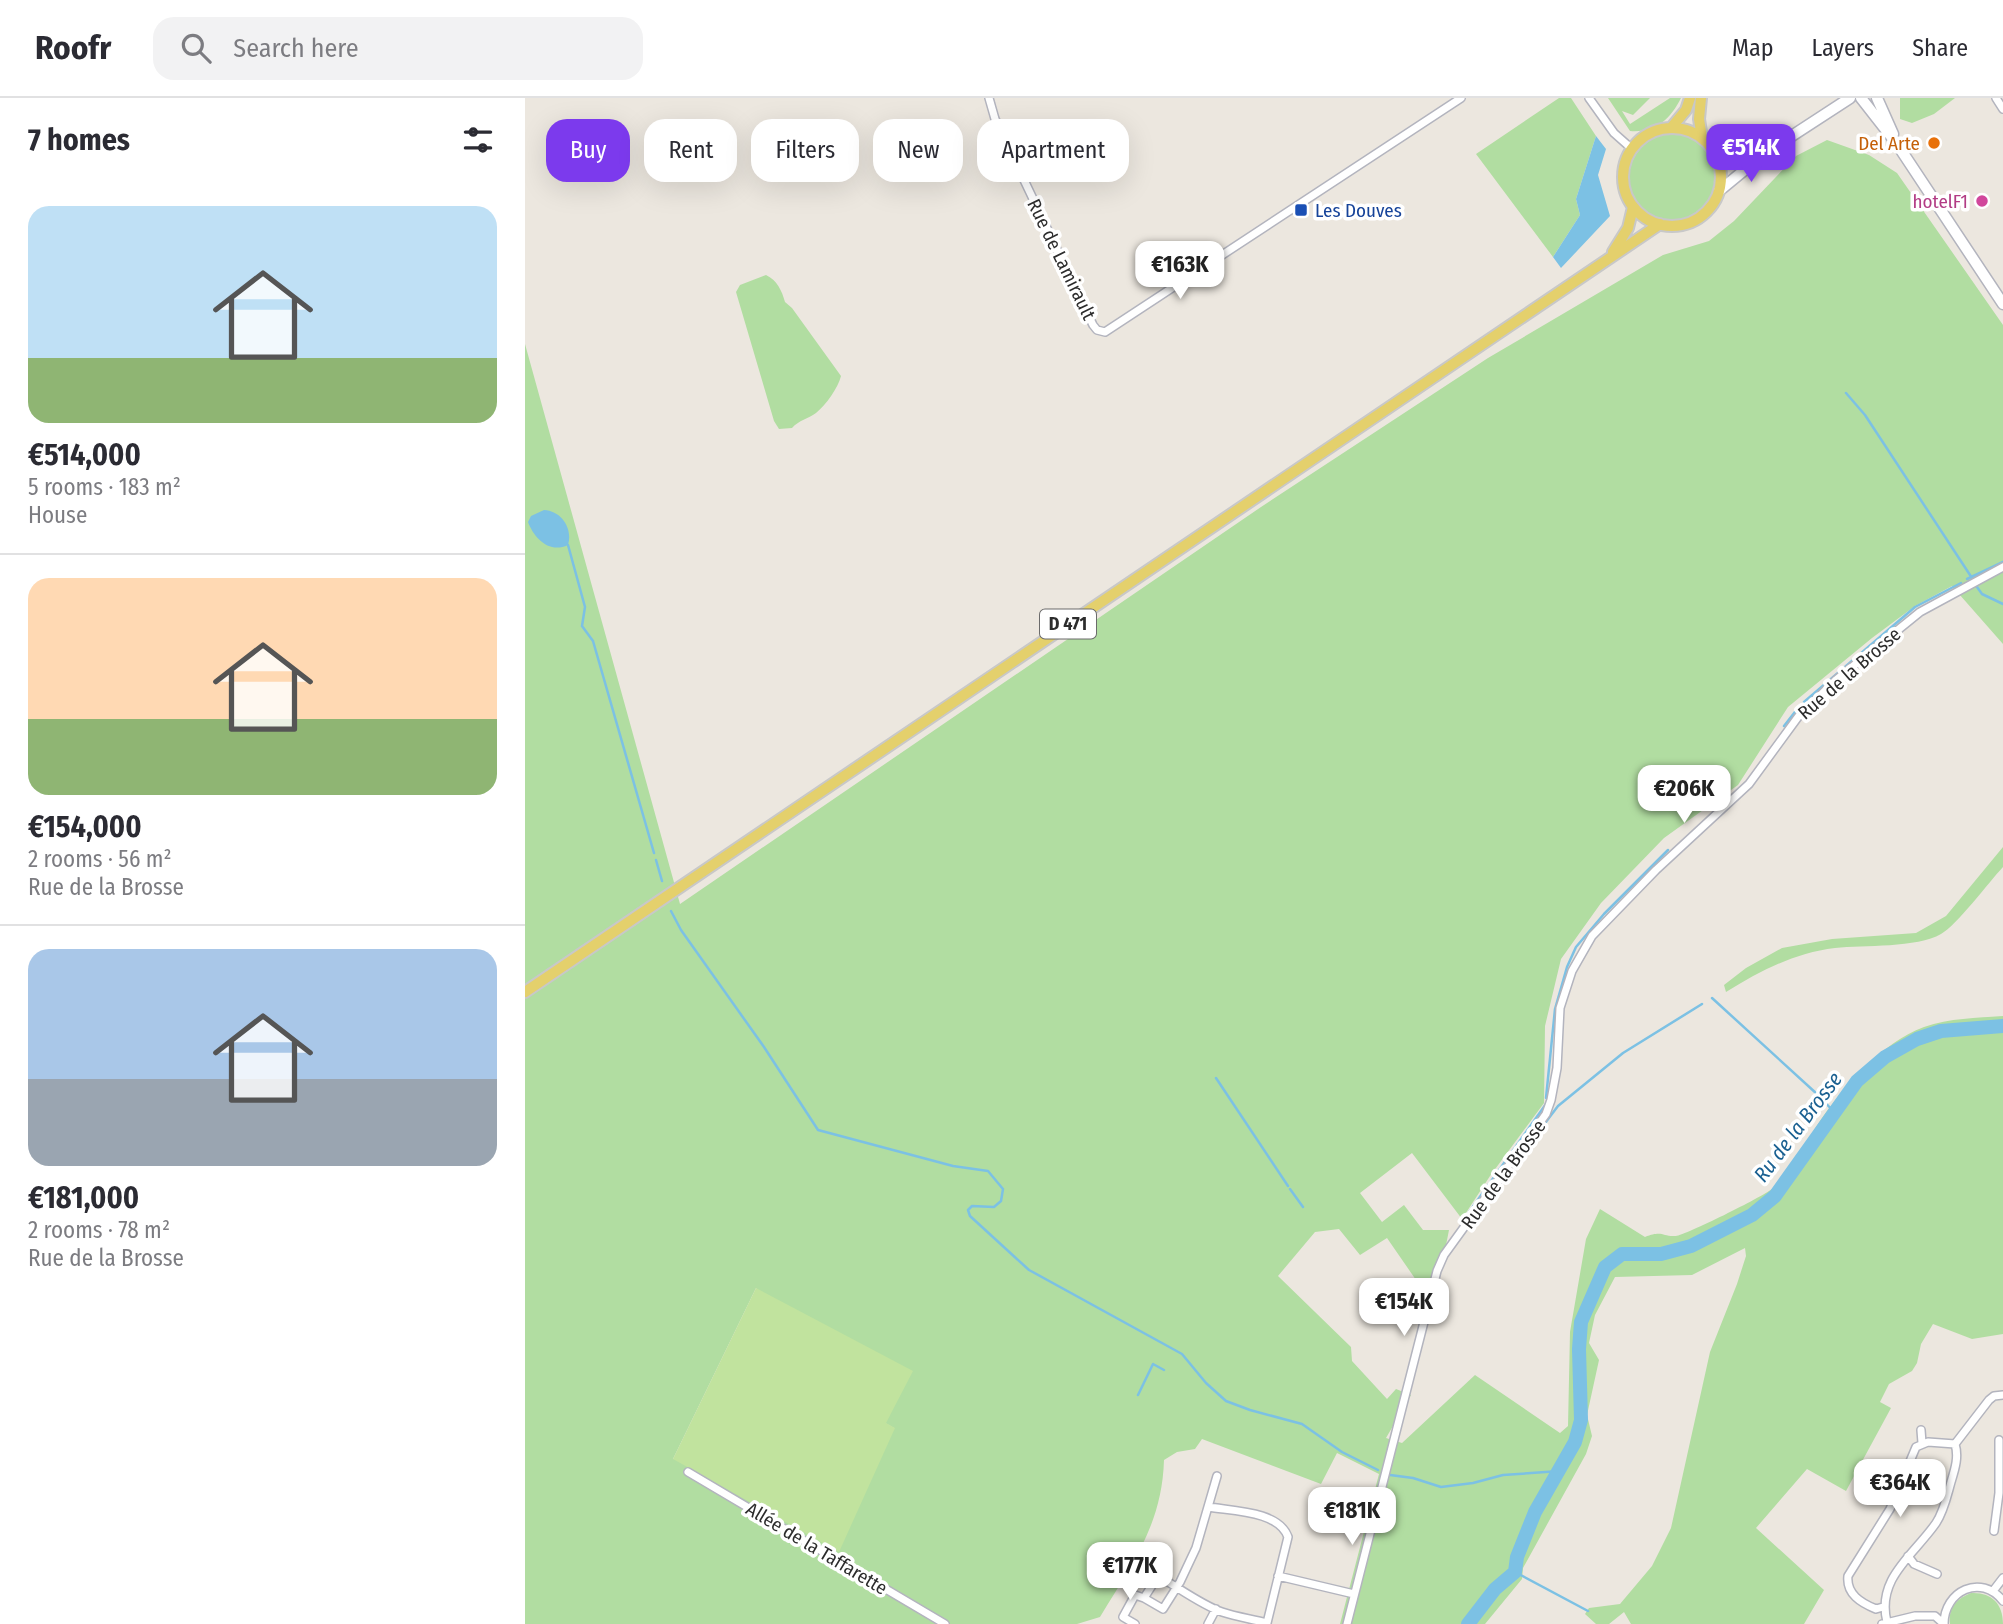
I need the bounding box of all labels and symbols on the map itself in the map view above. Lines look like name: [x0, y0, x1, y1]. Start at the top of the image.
pin: €514K: [1702, 125, 1800, 184]
place label: Del Arte: [1858, 132, 1920, 155]
marker: Del Arte: [1926, 135, 1942, 151]
place label: hotelF1: [1913, 190, 1968, 213]
marker: hotelF1: [1974, 193, 1990, 209]
street label: Rue de Lamirault: [1022, 195, 1101, 324]
place label: Les Douves: [1315, 199, 1402, 222]
marker: Les Douves: [1293, 202, 1309, 218]
pin: €163K: [1131, 242, 1229, 301]
road number: D 471: [1040, 610, 1096, 638]
street label: Rue de la Brosse: [1793, 622, 1905, 724]
pin: €206K: [1635, 766, 1733, 825]
water label: Ru de la Brosse: [1748, 1067, 1848, 1187]
street label: Rue de la Brosse: [1456, 1115, 1551, 1233]
pin: €154K: [1355, 1278, 1453, 1338]
pin: €364K: [1851, 1460, 1949, 1519]
pin: €181K: [1303, 1488, 1401, 1547]
street label: Allée de la Taffarette: [742, 1497, 891, 1600]
pin: €177K: [1081, 1542, 1179, 1602]

